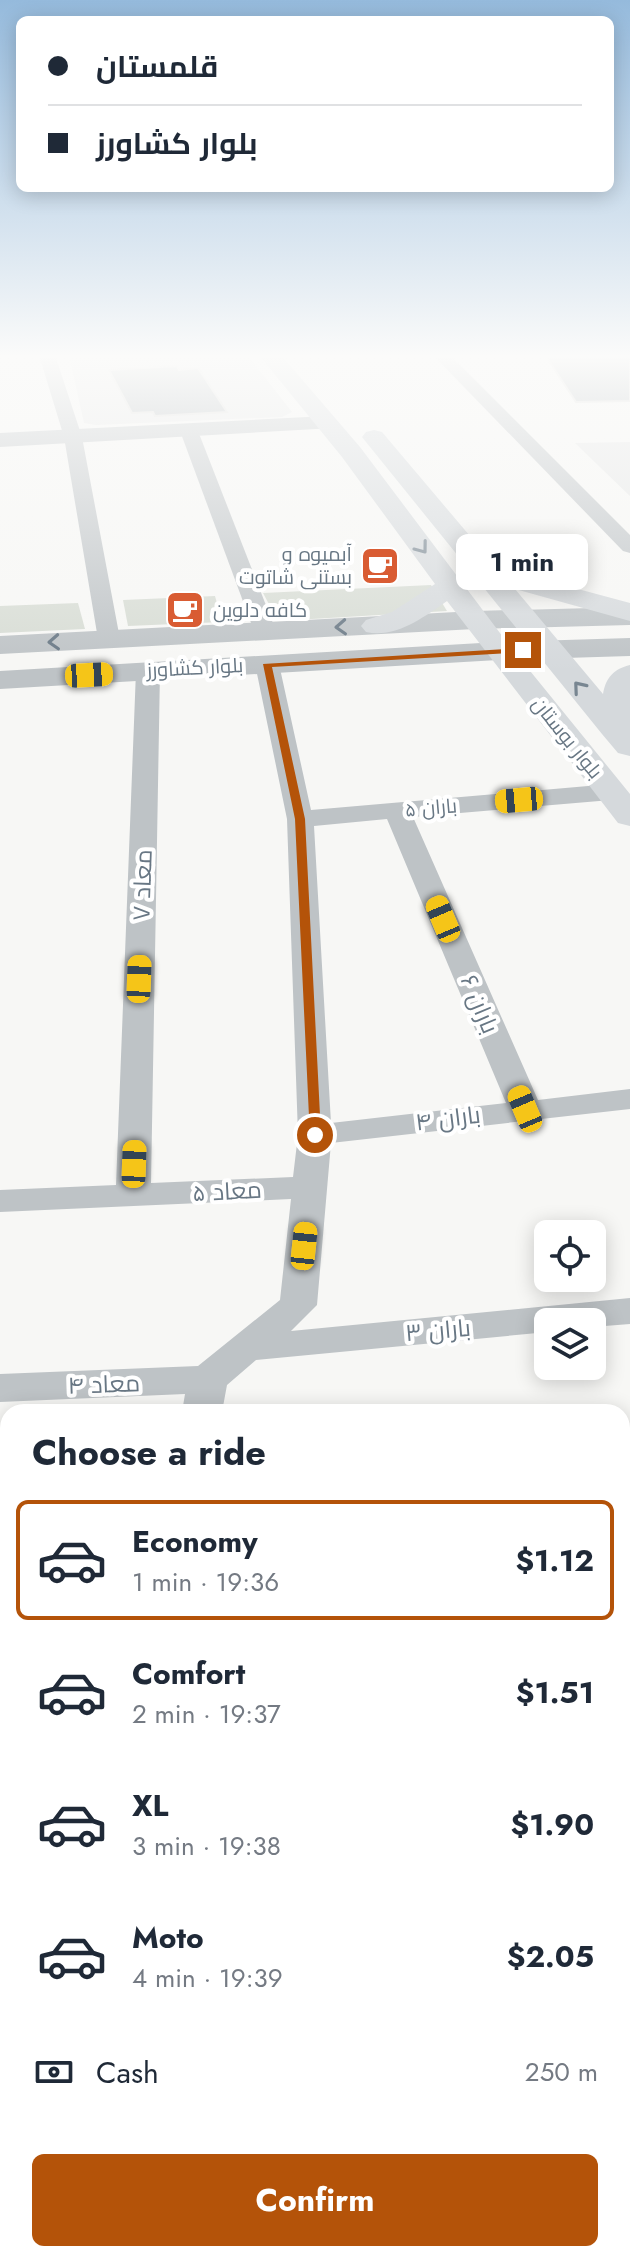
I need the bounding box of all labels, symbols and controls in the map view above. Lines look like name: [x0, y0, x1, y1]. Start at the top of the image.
text: قلمستان: [96, 45, 218, 88]
text: بلوار کشاورز: [96, 122, 258, 165]
callout: 1 min: [457, 534, 589, 590]
one-way arrow: [413, 539, 427, 554]
place label: آبمیوه و بستنی شاتوت: [239, 540, 353, 592]
text: 1 min: [490, 543, 554, 581]
cafe icon: آبمیوه و بستنی شاتوت: [359, 545, 401, 587]
cafe icon: کافه دلوین: [164, 589, 206, 631]
place label: کافه دلوین: [213, 596, 307, 625]
one-way arrow: [335, 619, 347, 636]
route end: [505, 632, 541, 668]
one-way arrow: [47, 633, 60, 650]
street label: بلوار کشاورز: [145, 651, 244, 685]
car: [64, 662, 114, 688]
one-way arrow: [575, 682, 589, 696]
street label: بلوار بوستان: [525, 691, 609, 785]
car: [494, 786, 544, 814]
street label: باران ۵: [404, 791, 458, 825]
street label: معاد ۷: [123, 849, 161, 921]
car: [423, 892, 463, 946]
car: [126, 955, 152, 1003]
street label: باران ۶: [452, 969, 508, 1039]
car: [505, 1082, 545, 1136]
street label: باران ۴: [413, 1097, 483, 1139]
route start: [297, 1117, 333, 1153]
car: [121, 1140, 147, 1188]
street label: معاد ۵: [191, 1172, 263, 1210]
map controls: [534, 1220, 606, 1380]
button: locate: [534, 1220, 606, 1292]
car: [290, 1221, 318, 1271]
button: layers: [534, 1308, 606, 1380]
street label: باران ۳: [404, 1310, 472, 1350]
street label: معاد ۴: [67, 1365, 141, 1403]
text: Choose a ride: [32, 1426, 266, 1478]
text: Economy: [132, 1520, 258, 1563]
icon: car: [36, 1524, 108, 1596]
text: $1.12: [515, 1539, 594, 1582]
text: 1 min · 19:36: [132, 1563, 279, 1601]
text: Comfort: [132, 1652, 245, 1695]
icon: car: [36, 1656, 108, 1728]
text: $1.51: [516, 1671, 594, 1714]
text: 2 min · 19:37: [132, 1695, 281, 1733]
text: XL: [132, 1784, 168, 1827]
icon: car: [36, 1788, 108, 1860]
text: $1.90: [510, 1803, 594, 1846]
text: 3 min · 19:38: [132, 1827, 281, 1865]
text: Moto: [132, 1916, 204, 1959]
icon: car: [36, 1920, 108, 1992]
text: $2.05: [507, 1935, 594, 1978]
text: 4 min · 19:39: [132, 1959, 283, 1997]
icon: cash: [32, 2050, 76, 2094]
text: Cash: [96, 2051, 159, 2094]
text: 250 m: [525, 2053, 598, 2091]
button: Confirm: [32, 2154, 598, 2246]

